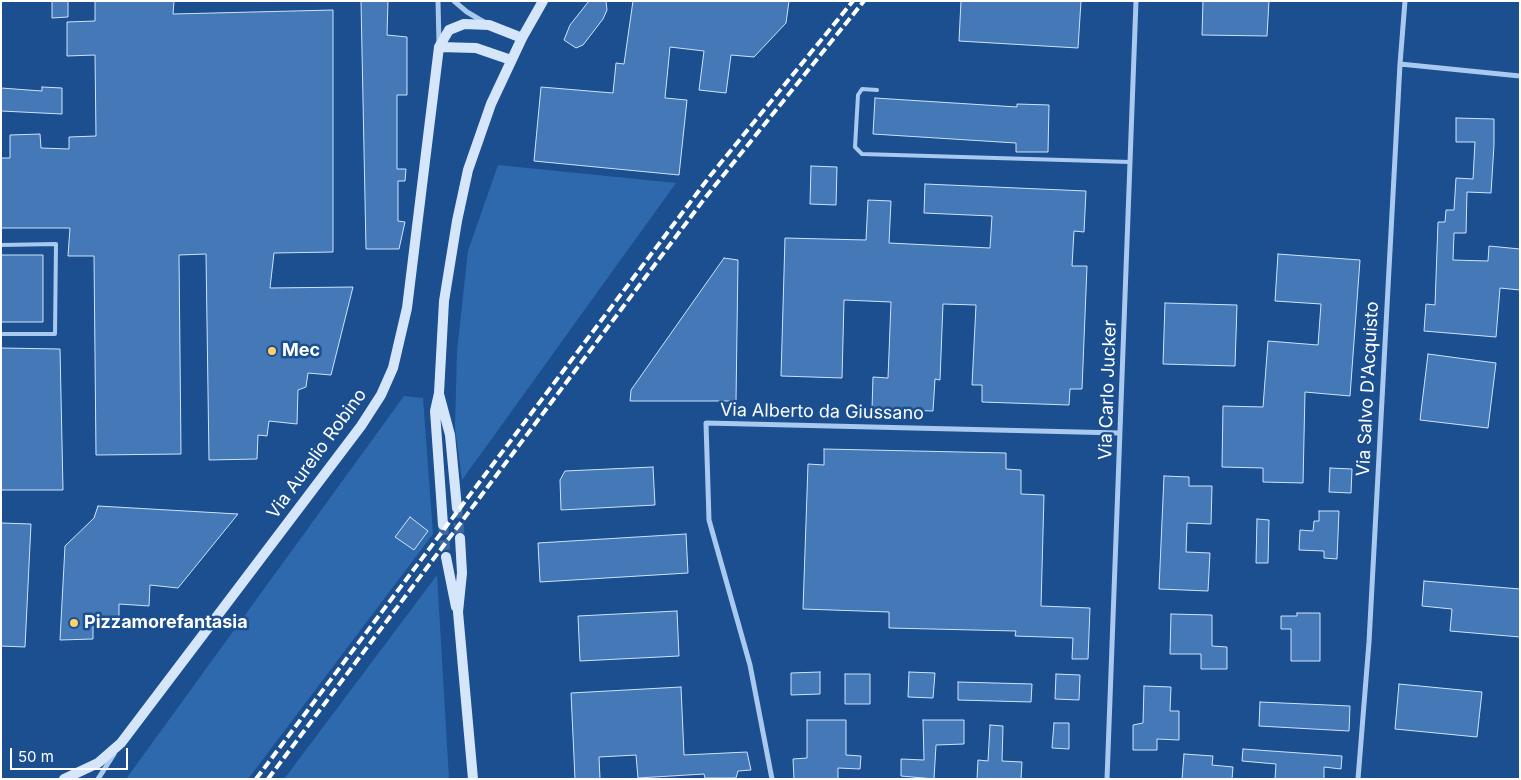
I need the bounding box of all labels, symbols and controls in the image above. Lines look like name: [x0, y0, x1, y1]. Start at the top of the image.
street label: Via Salvo D'Acquisto: [1353, 301, 1383, 477]
street label: Via Carlo Jucker: [1095, 319, 1121, 461]
place label: Mec: [282, 340, 320, 362]
marker: Mec: [266, 345, 278, 357]
street label: Via Aurelio Robino: [263, 385, 371, 523]
street label: Via Alberto da Giussano: [720, 399, 924, 425]
place label: Pizzamorefantasia: [84, 612, 248, 634]
marker: Pizzamorefantasia: [68, 617, 80, 629]
scale bar: [12, 738, 130, 770]
text: 50 m: [18, 747, 54, 766]

